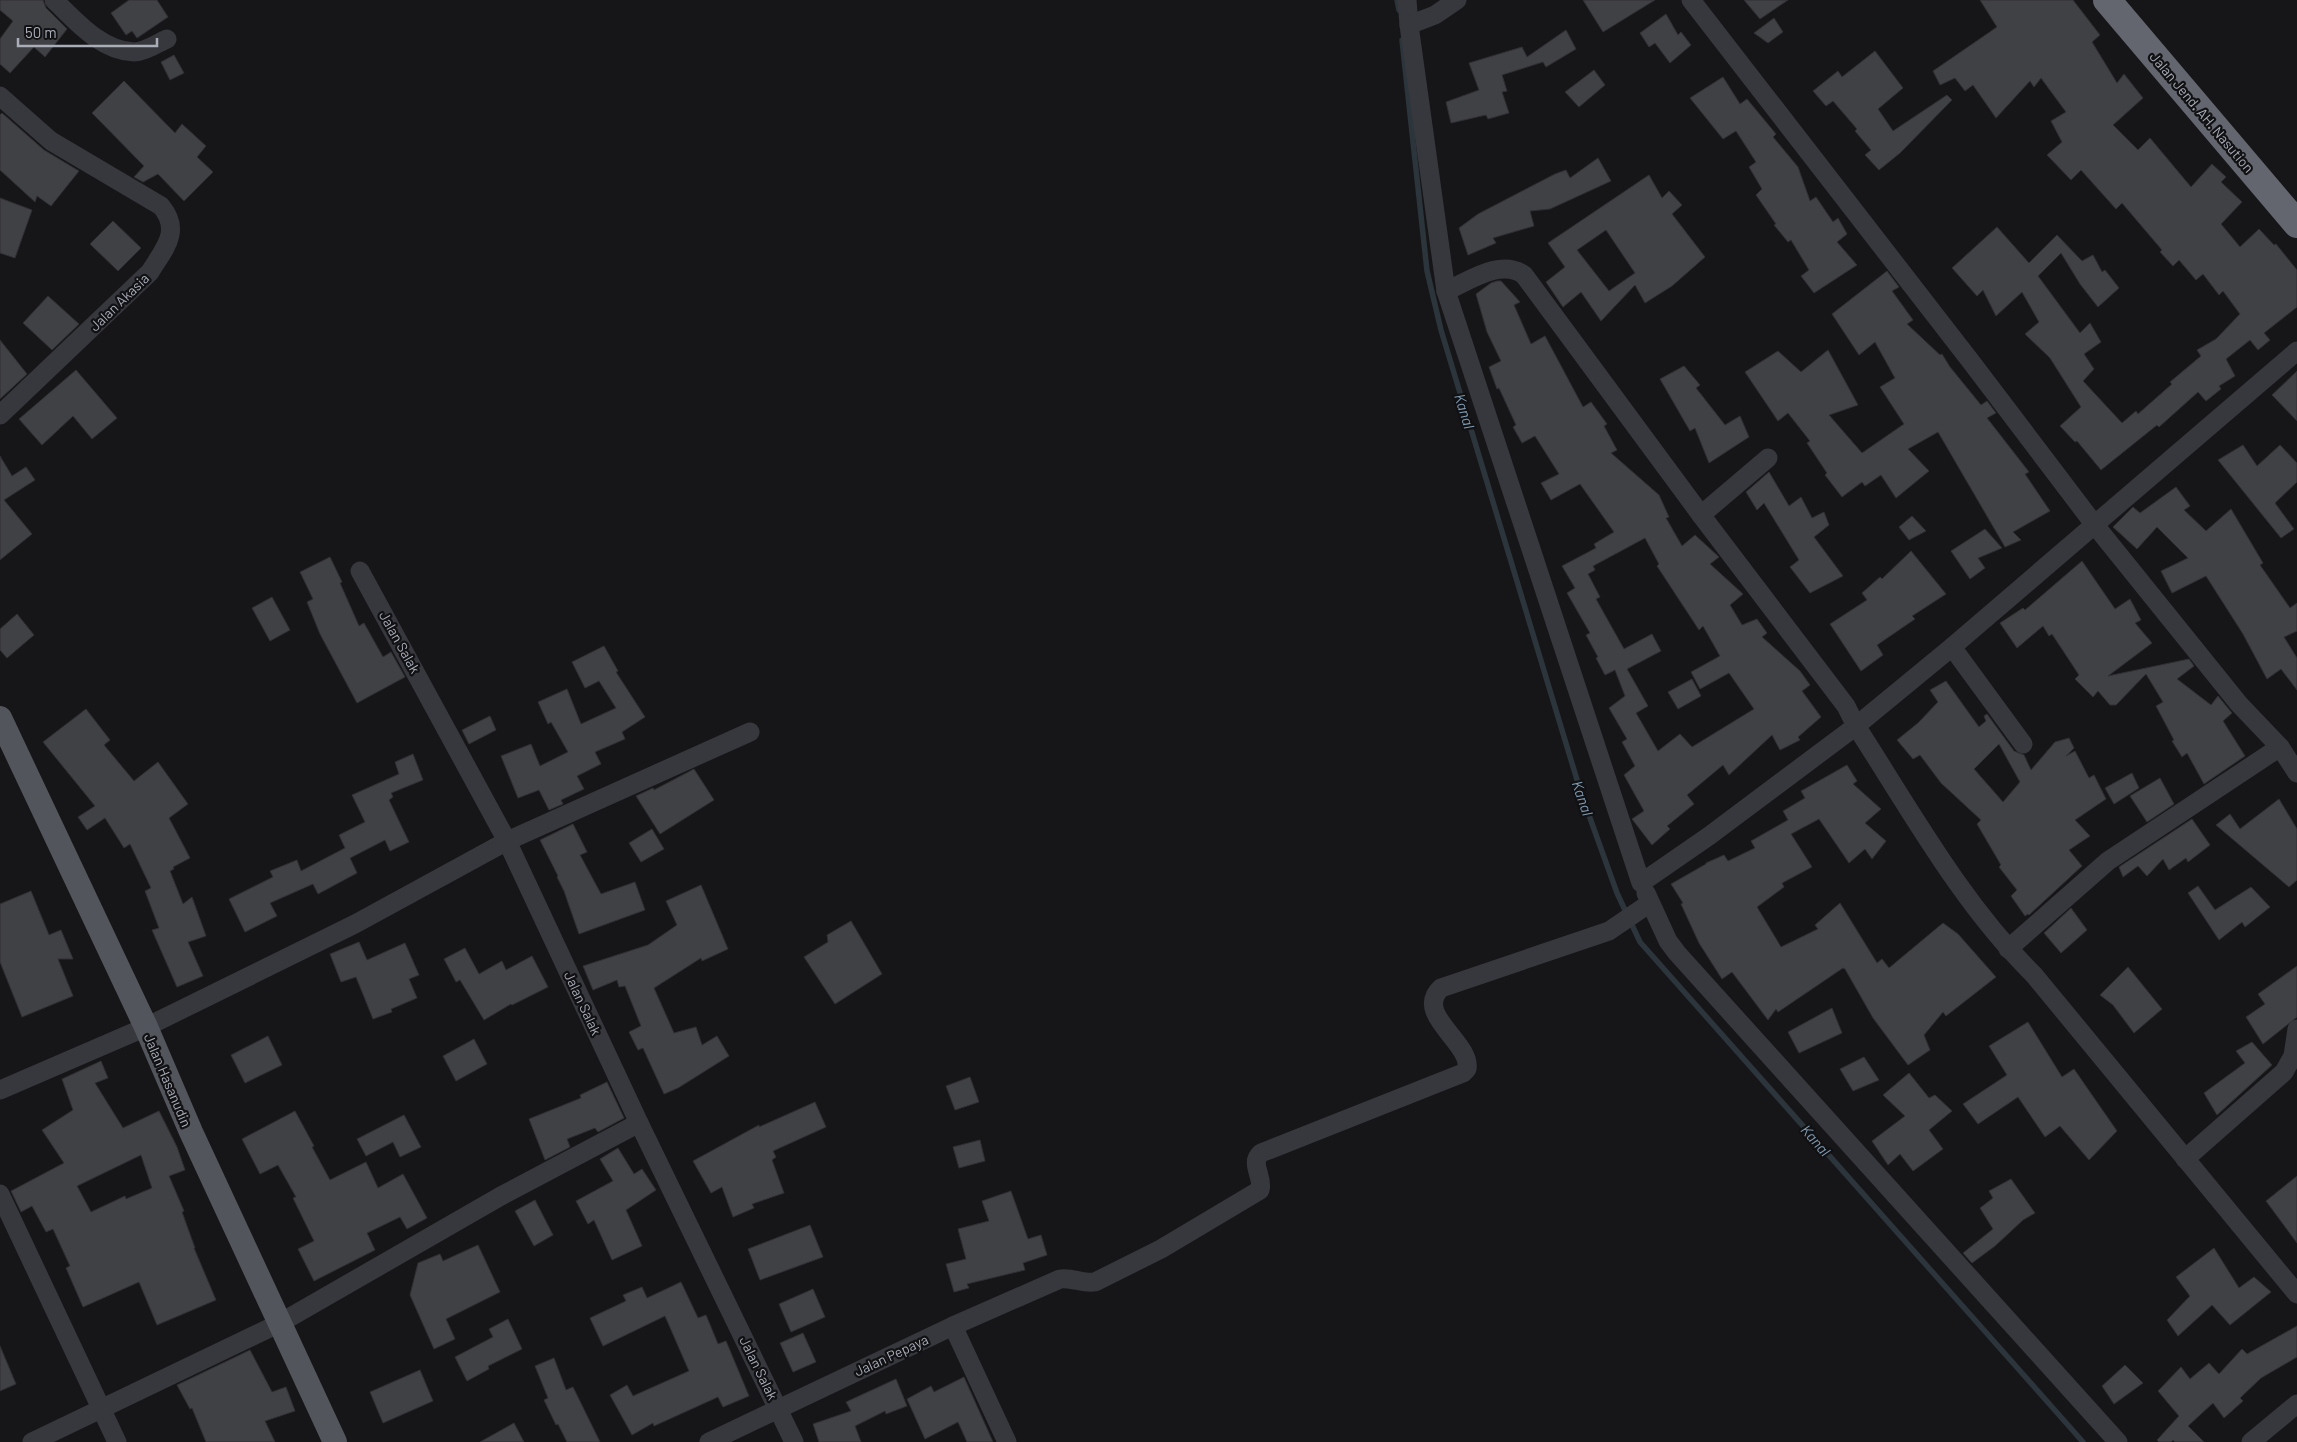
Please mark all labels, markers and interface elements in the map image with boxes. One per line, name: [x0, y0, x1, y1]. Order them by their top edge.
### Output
scale bar: [18, 15, 156, 47]
text: 50 m: [25, 23, 57, 41]
street label: Jalan Jend. AH. Nasution: [2147, 48, 2257, 176]
street label: Jalan Akasia: [86, 270, 152, 334]
water label: Kanal: [1451, 391, 1479, 431]
street label: Jalan Salak: [376, 608, 424, 676]
water label: Kanal: [1569, 778, 1598, 818]
street label: Jalan Salak: [561, 968, 605, 1038]
street label: Jalan Hasanudin: [141, 1031, 195, 1129]
water label: Kanal: [1797, 1121, 1835, 1160]
street label: Jalan Pepaya: [851, 1330, 931, 1380]
street label: Jalan Salak: [736, 1333, 782, 1403]

